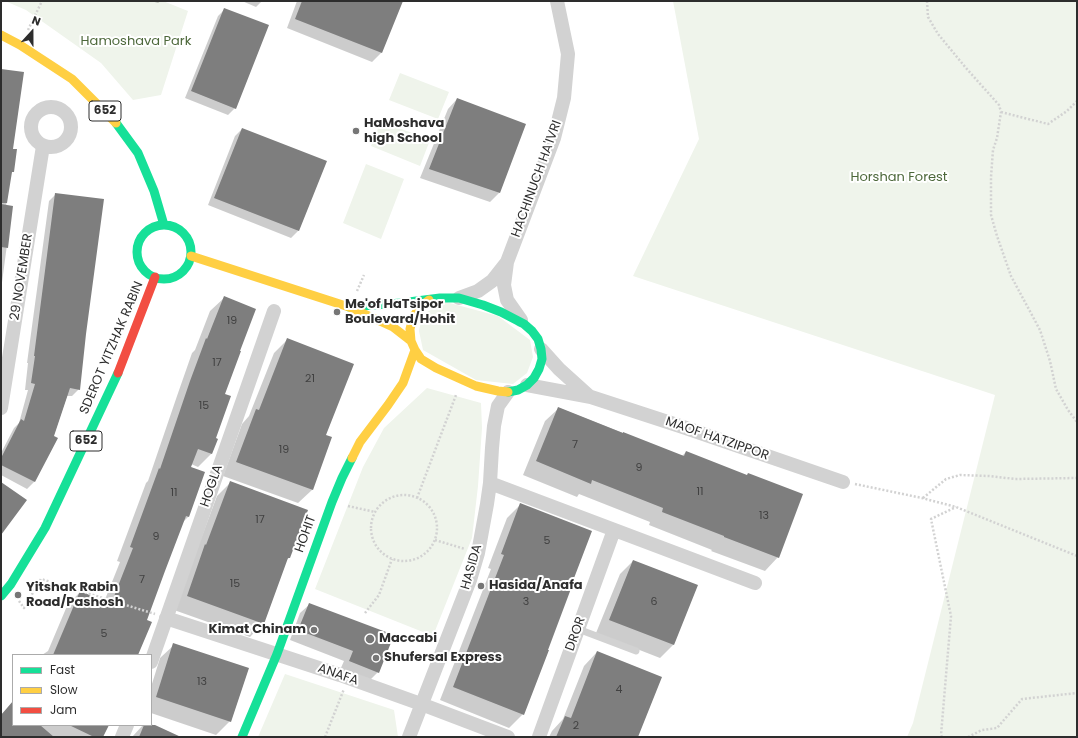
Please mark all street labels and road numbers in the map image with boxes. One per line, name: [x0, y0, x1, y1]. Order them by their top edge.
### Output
road number: 652: [89, 101, 121, 121]
street label: HACHINUCH HA'IVRI: [509, 118, 565, 240]
street label: 29 NOVEMBER: [7, 232, 37, 322]
street label: SDEROT YITZHAK RABIN: [77, 279, 147, 417]
street label: MAOF HATZIPPOR: [663, 414, 771, 464]
road number: 652: [70, 431, 102, 451]
street label: HOGLA: [198, 463, 226, 509]
street label: HOHIT: [292, 513, 320, 555]
street label: HASIDA: [458, 542, 486, 592]
street label: DROR: [563, 615, 589, 653]
street label: ANAFA: [316, 661, 360, 689]

